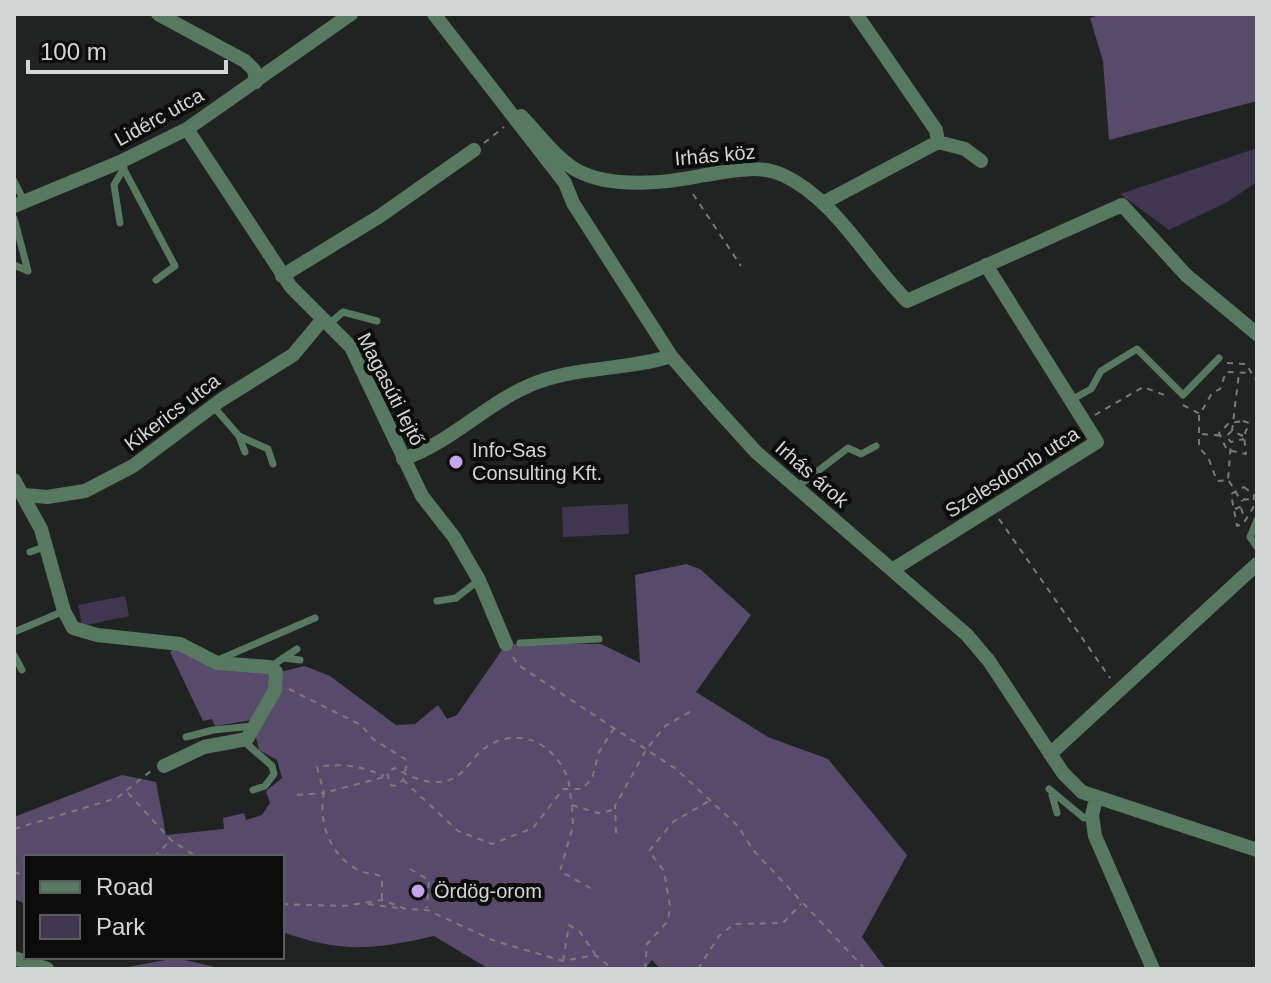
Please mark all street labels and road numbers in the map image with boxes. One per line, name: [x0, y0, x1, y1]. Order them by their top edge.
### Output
street label: Lidérc utca: [111, 83, 208, 150]
street label: Irhás köz: [674, 141, 756, 169]
street label: Magasúti lejtő: [353, 329, 429, 449]
street label: Kikerics utca: [120, 369, 225, 455]
street label: Szelesdomb utca: [941, 422, 1084, 522]
street label: Irhás árok: [771, 437, 854, 512]

